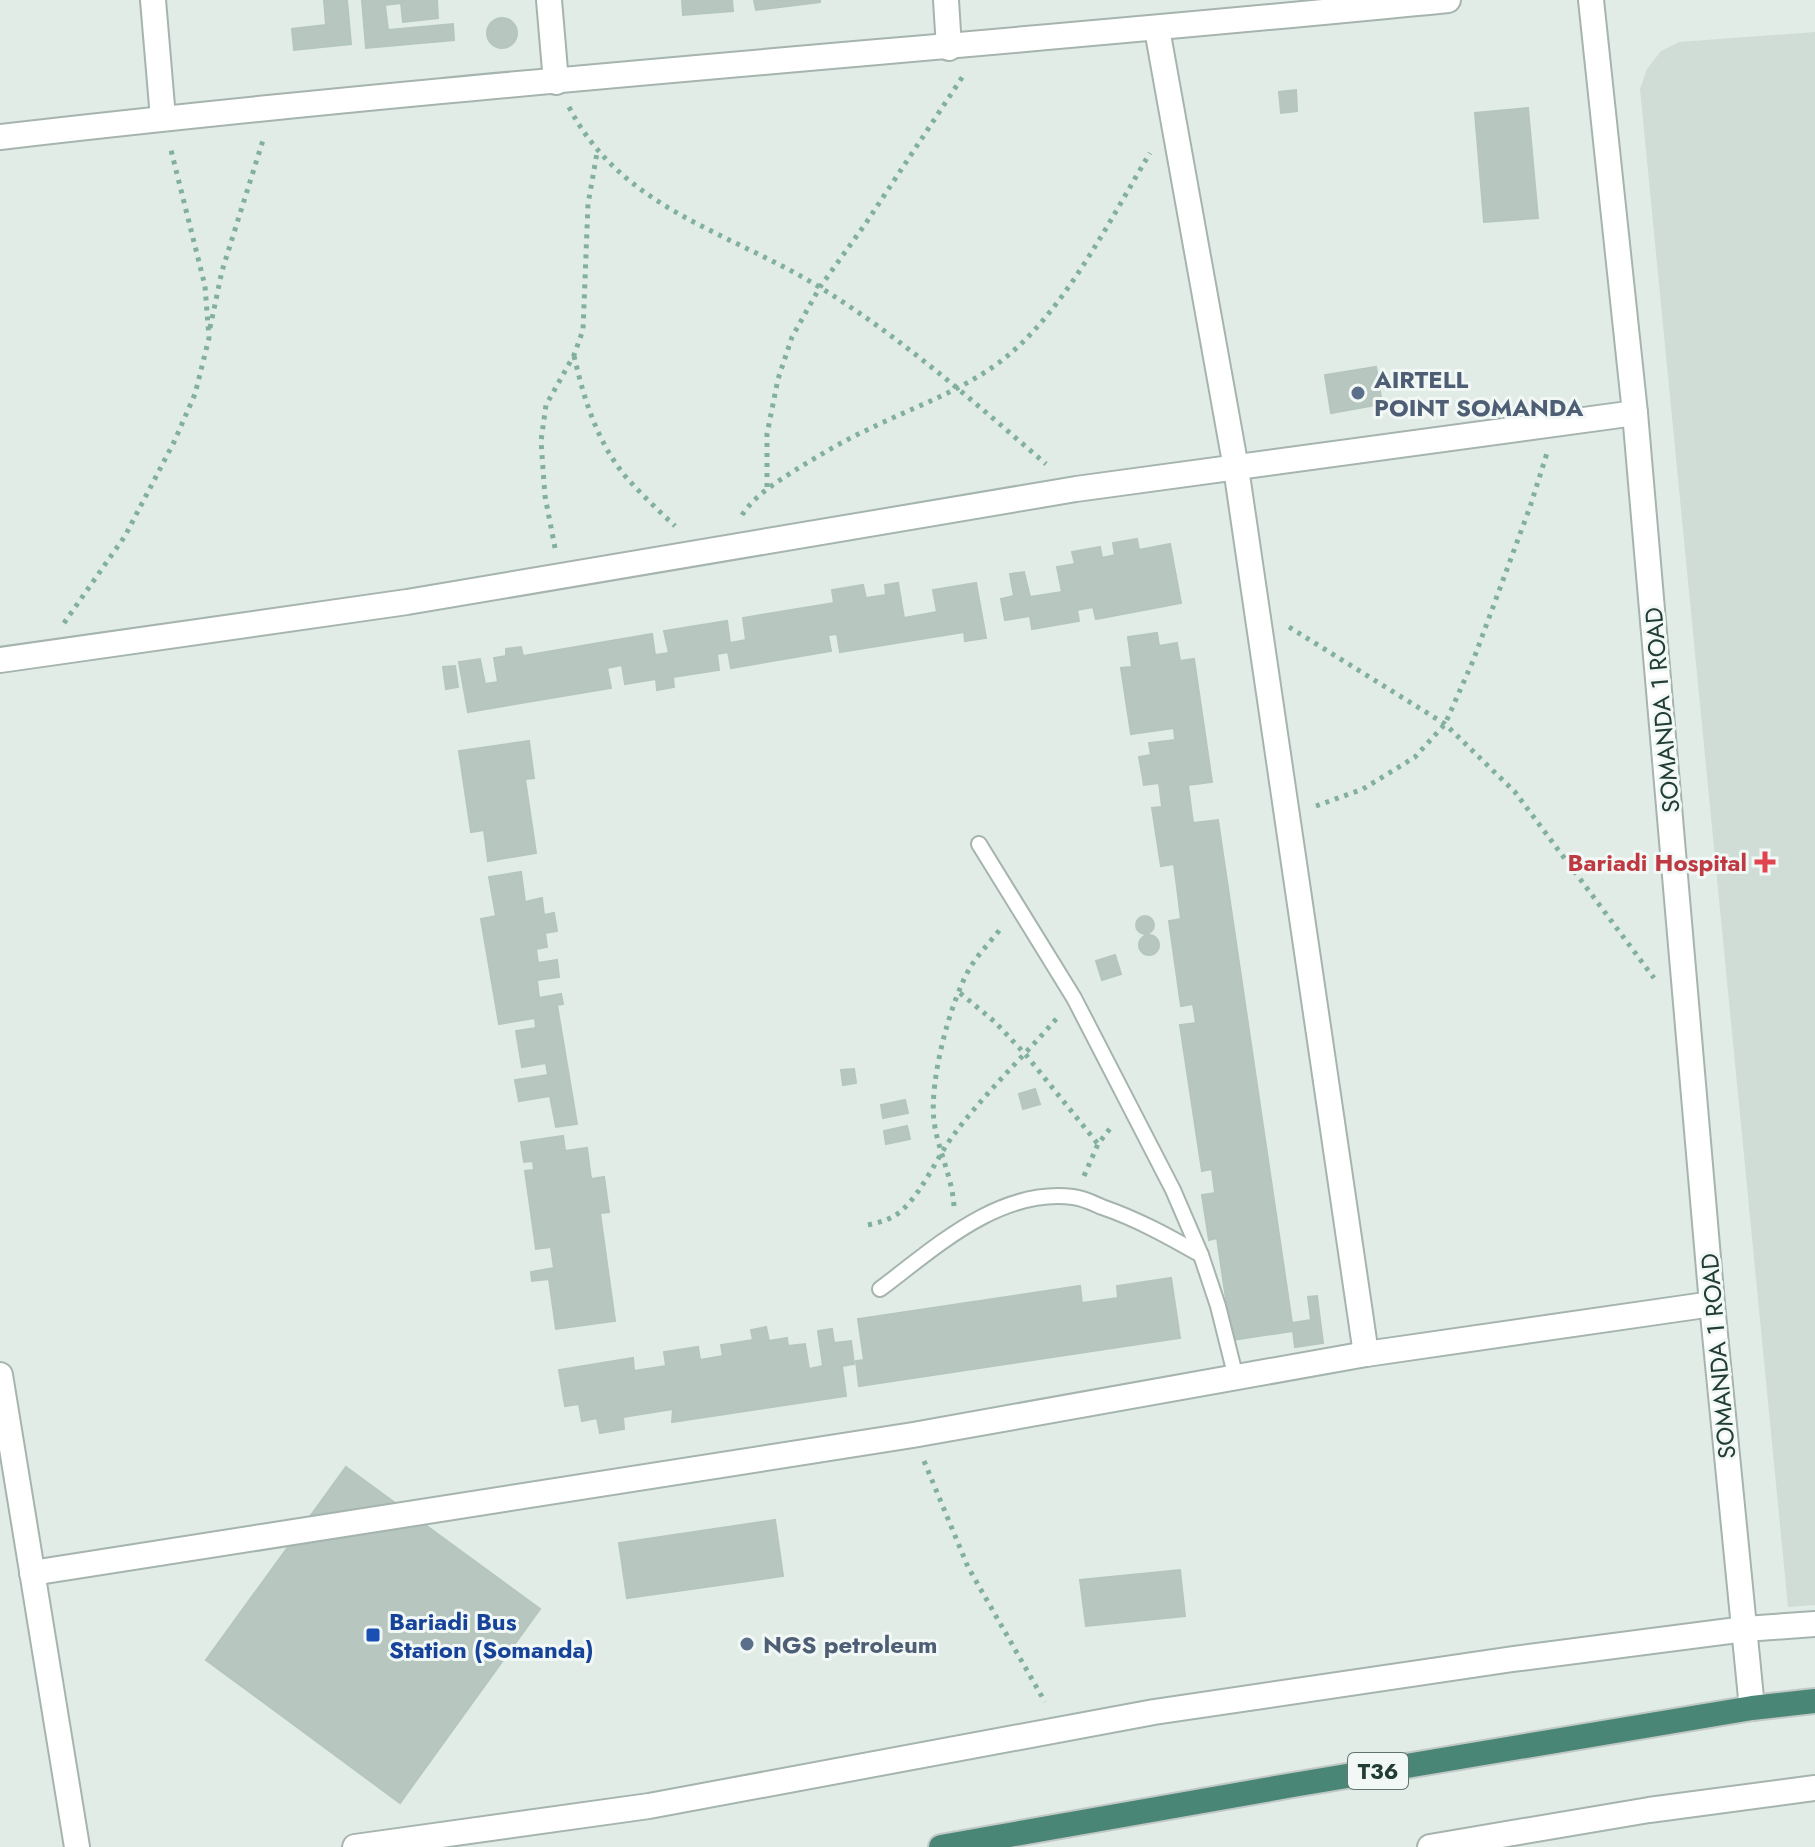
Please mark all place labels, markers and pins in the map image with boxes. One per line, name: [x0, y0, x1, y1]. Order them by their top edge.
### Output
place label: AIRTELL POINT SOMANDA: [1373, 362, 1584, 425]
marker: AIRTELL POINT SOMANDA: [1349, 384, 1367, 402]
place label: Bariadi Hospital: [1568, 845, 1747, 880]
marker: Bariadi Hospital: [1754, 851, 1776, 873]
place label: Bariadi Bus Station (Somanda): [389, 1604, 594, 1667]
marker: Bariadi Bus Station (Somanda): [364, 1626, 382, 1644]
place label: NGS petroleum: [763, 1627, 937, 1662]
marker: NGS petroleum: [738, 1635, 756, 1653]

